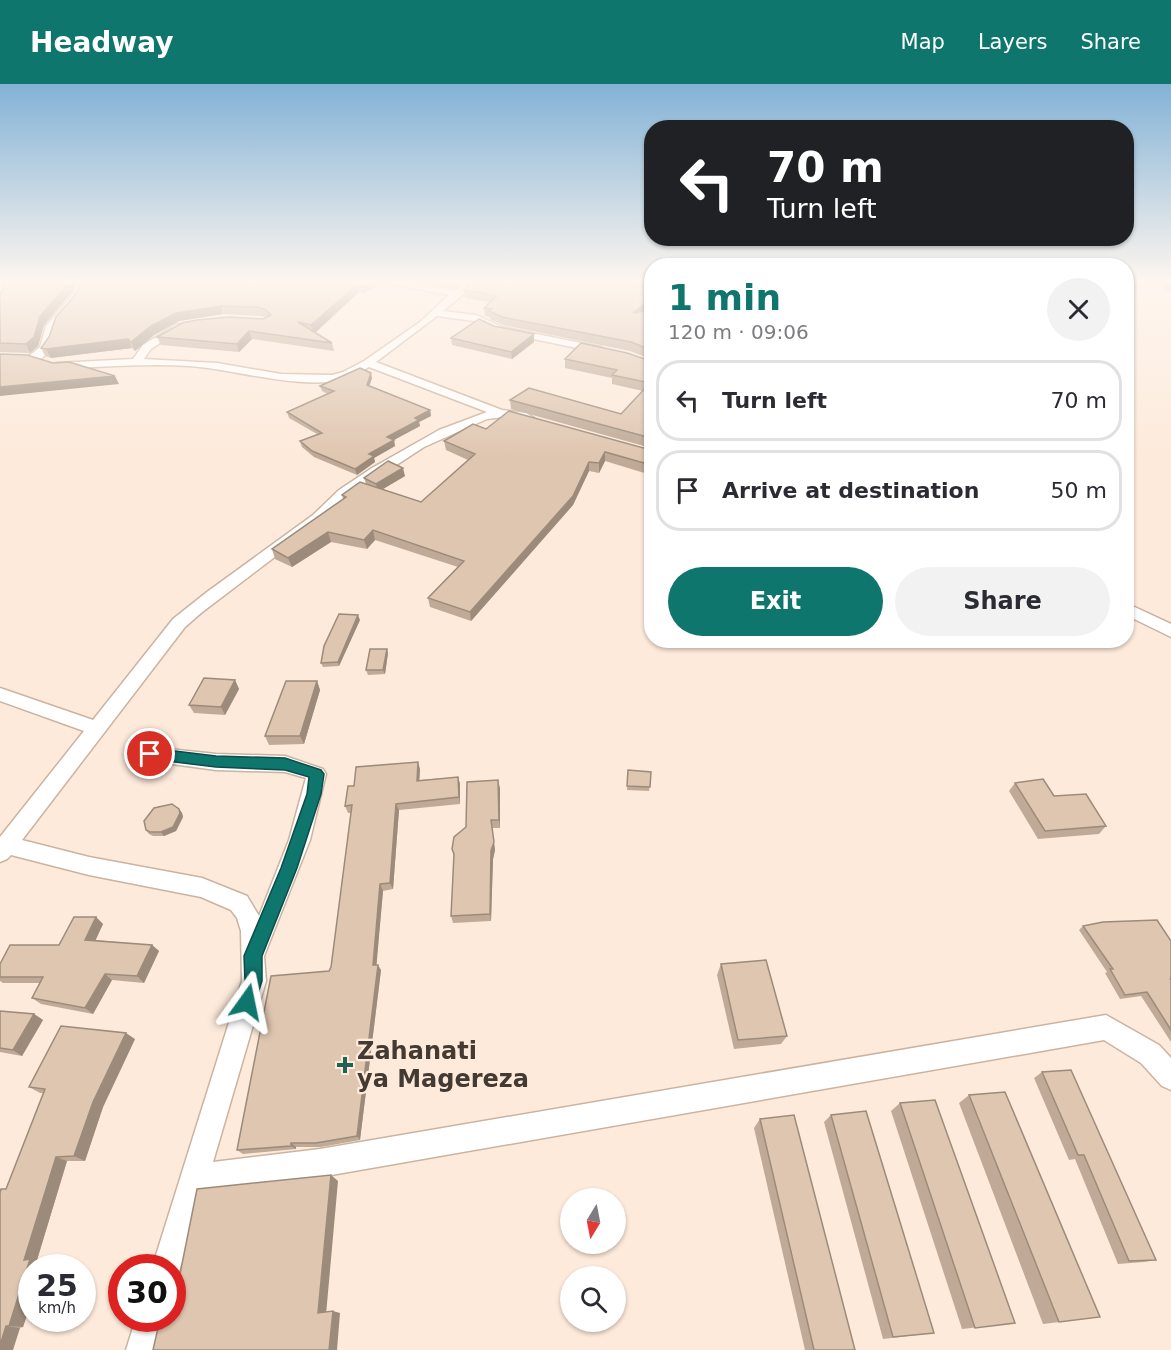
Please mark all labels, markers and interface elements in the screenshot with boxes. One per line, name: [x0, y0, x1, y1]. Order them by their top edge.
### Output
text: Headway: [30, 26, 174, 59]
text: Map: [901, 30, 945, 54]
text: Layers: [978, 30, 1047, 54]
text: Share: [1080, 30, 1141, 54]
text: 70 m: [767, 143, 884, 192]
icon: left: [668, 144, 746, 222]
text: Turn left: [767, 193, 877, 224]
text: 1 min: [668, 277, 781, 318]
button: close: [1047, 278, 1110, 341]
text: 120 m · 09:06: [668, 320, 809, 344]
icon: left: [671, 384, 704, 417]
text: Turn left: [722, 388, 827, 413]
text: 70 m: [1051, 388, 1107, 413]
icon: arrive: [671, 474, 704, 507]
text: Arrive at destination: [722, 478, 979, 503]
text: 50 m: [1051, 478, 1107, 503]
button: Exit: [668, 567, 883, 636]
button: Share: [895, 567, 1110, 636]
pin: [124, 728, 175, 779]
icon: arrive: [133, 737, 166, 770]
position arrow: [215, 970, 279, 1034]
place label: Zahanati ya Magereza: [357, 1037, 529, 1093]
marker: Zahanati ya Magereza: [338, 1058, 352, 1072]
north arrow: [560, 1188, 626, 1254]
map controls: [560, 1188, 626, 1332]
speed limit sign: 30: [108, 1254, 186, 1332]
button: search: [560, 1266, 626, 1332]
text: 25: [36, 1268, 78, 1303]
text: km/h: [38, 1299, 76, 1317]

